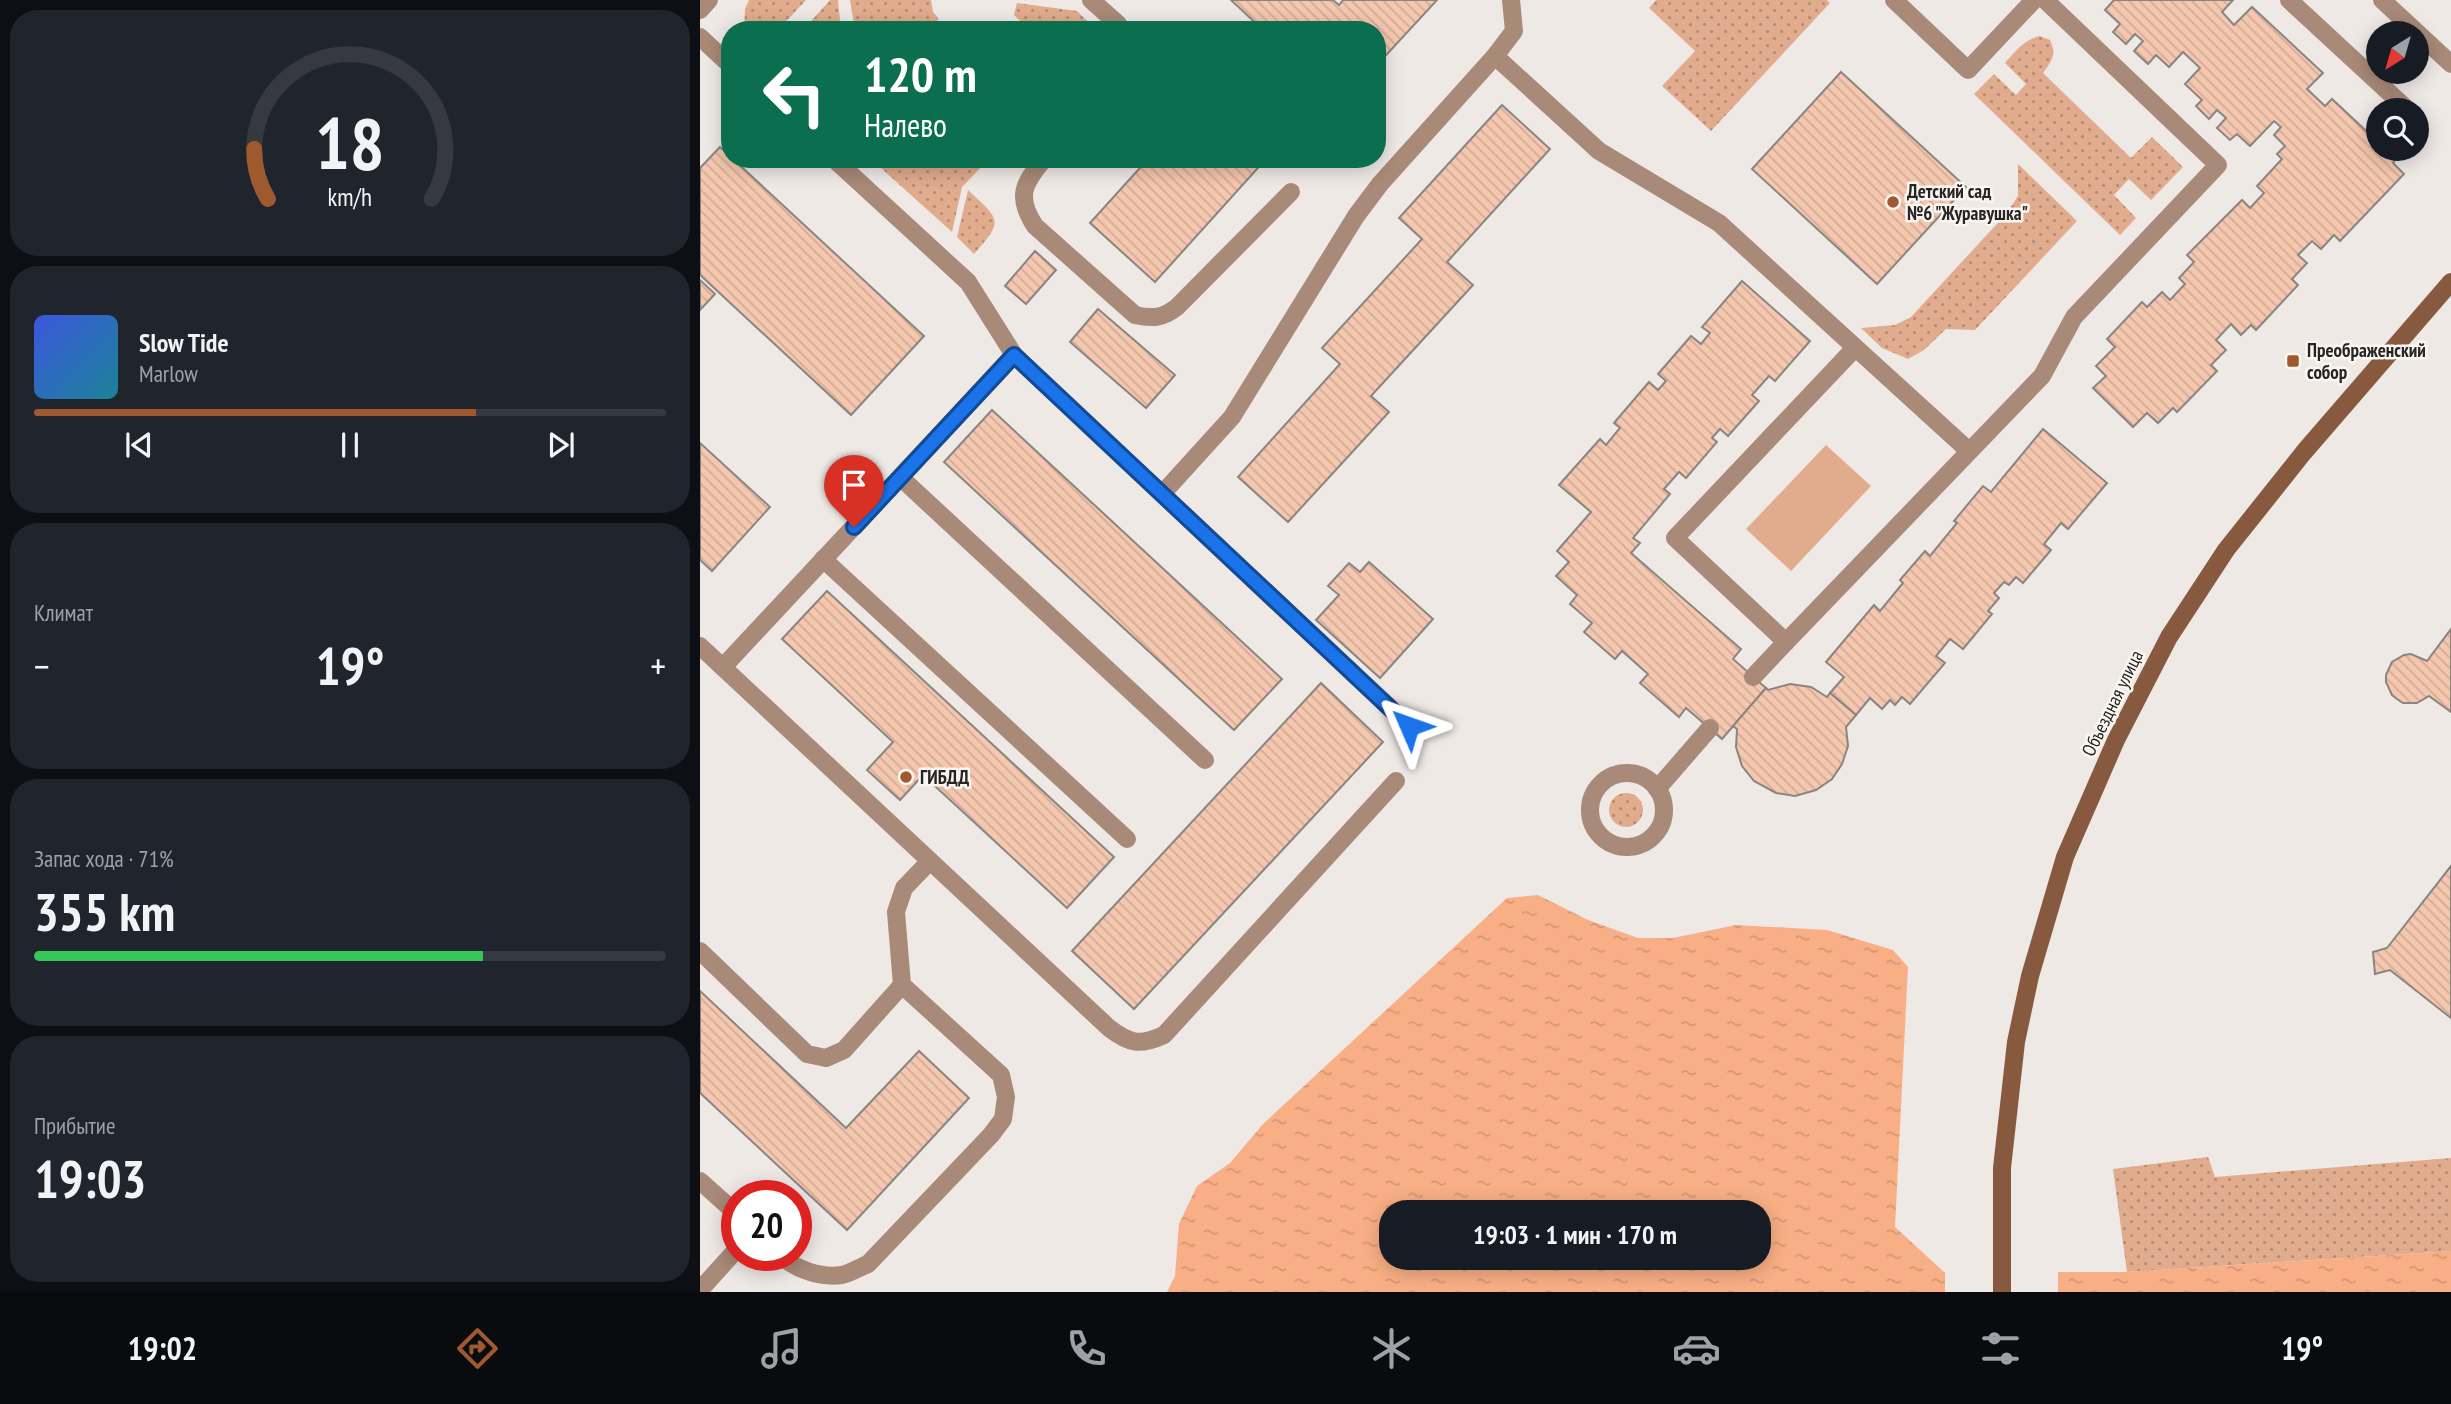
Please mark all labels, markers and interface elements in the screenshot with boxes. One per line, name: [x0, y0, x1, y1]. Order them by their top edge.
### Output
north arrow: [2366, 21, 2429, 84]
map controls: [2366, 21, 2429, 161]
text: 120 m: [864, 42, 977, 106]
icon: left: [749, 49, 840, 140]
text: 18: [315, 96, 385, 190]
button: search: [2366, 98, 2429, 161]
text: Налево: [864, 104, 947, 146]
place label: Детский сад №6 "Журавушка": [1907, 179, 2028, 225]
text: km/h: [328, 181, 372, 213]
marker: Детский сад №6 "Журавушка": [1885, 194, 1901, 210]
text: Slow Tide: [139, 326, 229, 359]
place label: Преображенский собор: [2307, 338, 2426, 384]
marker: Преображенский собор: [2285, 353, 2301, 369]
text: Marlow: [139, 359, 198, 388]
icon: previous: [120, 426, 158, 464]
icon: pause: [331, 426, 369, 464]
icon: next: [542, 426, 580, 464]
pin: [824, 455, 884, 527]
icon: arrive: [835, 466, 873, 504]
text: Климат: [34, 598, 93, 627]
text: 19°: [316, 632, 384, 699]
text: −: [34, 641, 50, 690]
text: +: [650, 641, 666, 690]
street label: Объездная улица: [2076, 646, 2148, 760]
position arrow: [1372, 689, 1446, 763]
place label: ГИБДД: [920, 765, 969, 789]
marker: ГИБДД: [898, 769, 914, 785]
text: Запас хода · 71%: [34, 844, 174, 873]
text: 355 km: [34, 878, 175, 945]
text: Прибытие: [34, 1111, 115, 1140]
text: 19:03: [34, 1145, 146, 1212]
speed limit sign: 20: [721, 1180, 812, 1271]
text: 19:03 · 1 мин · 170 m: [1473, 1218, 1677, 1251]
icon: directions: [453, 1324, 502, 1373]
icon: music: [757, 1324, 806, 1373]
icon: phone: [1062, 1324, 1111, 1373]
icon: climate: [1367, 1324, 1416, 1373]
icon: car: [1672, 1324, 1721, 1373]
icon: filters: [1976, 1324, 2025, 1373]
text: 19:02: [128, 1327, 197, 1369]
text: 19°: [2281, 1327, 2323, 1369]

